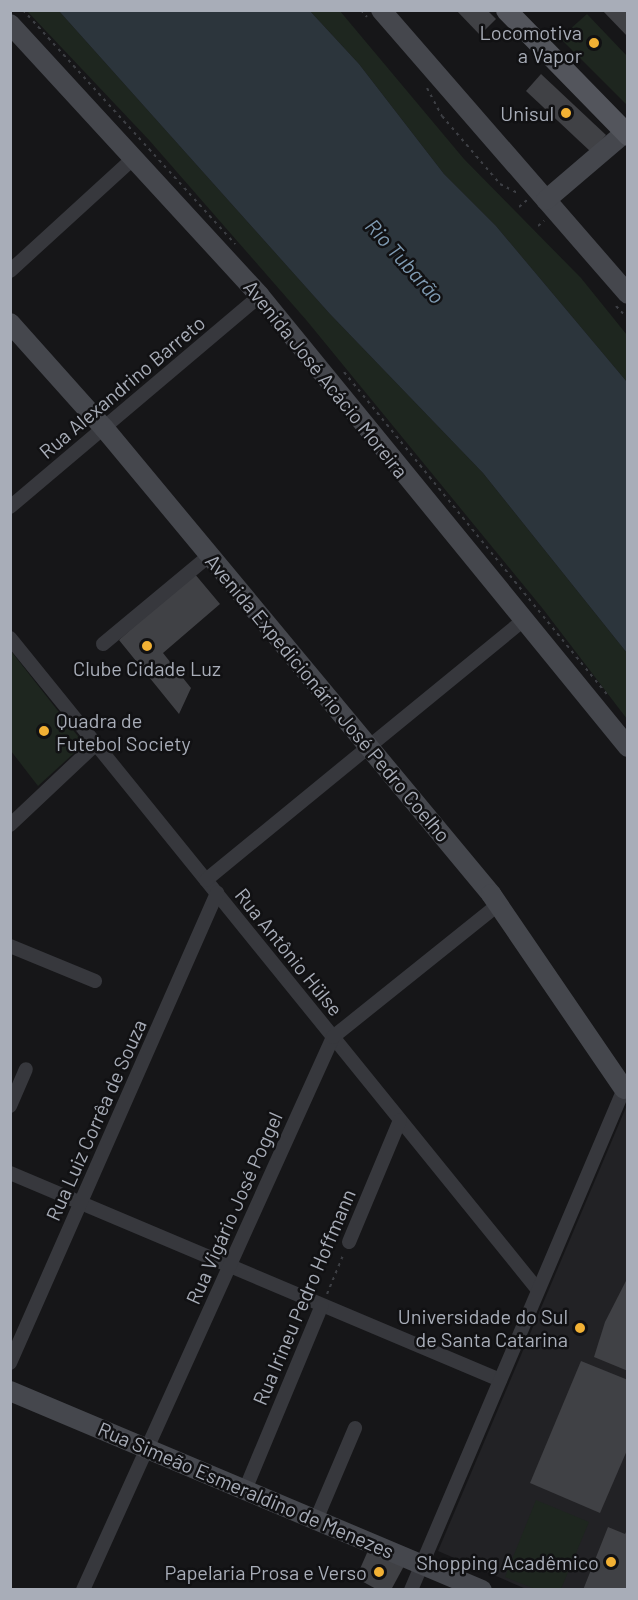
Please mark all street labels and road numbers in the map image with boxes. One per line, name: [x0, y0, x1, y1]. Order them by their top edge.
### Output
street label: Avenida José Acácio Moreira: [239, 275, 413, 483]
street label: Rua Alexandrino Barreto: [34, 311, 210, 463]
street label: Avenida Expedicionário José Pedro Coelho: [201, 549, 455, 847]
street label: Rua Antônio Hülse: [230, 883, 348, 1021]
street label: Rua Luiz Corrêa de Souza: [41, 1016, 151, 1224]
street label: Rua Vigário José Poggel: [181, 1108, 287, 1308]
street label: Rua Irineu Pedro Hoffmann: [248, 1185, 360, 1409]
street label: Rua Simeão Esmeraldino de Menezes: [94, 1417, 398, 1563]

